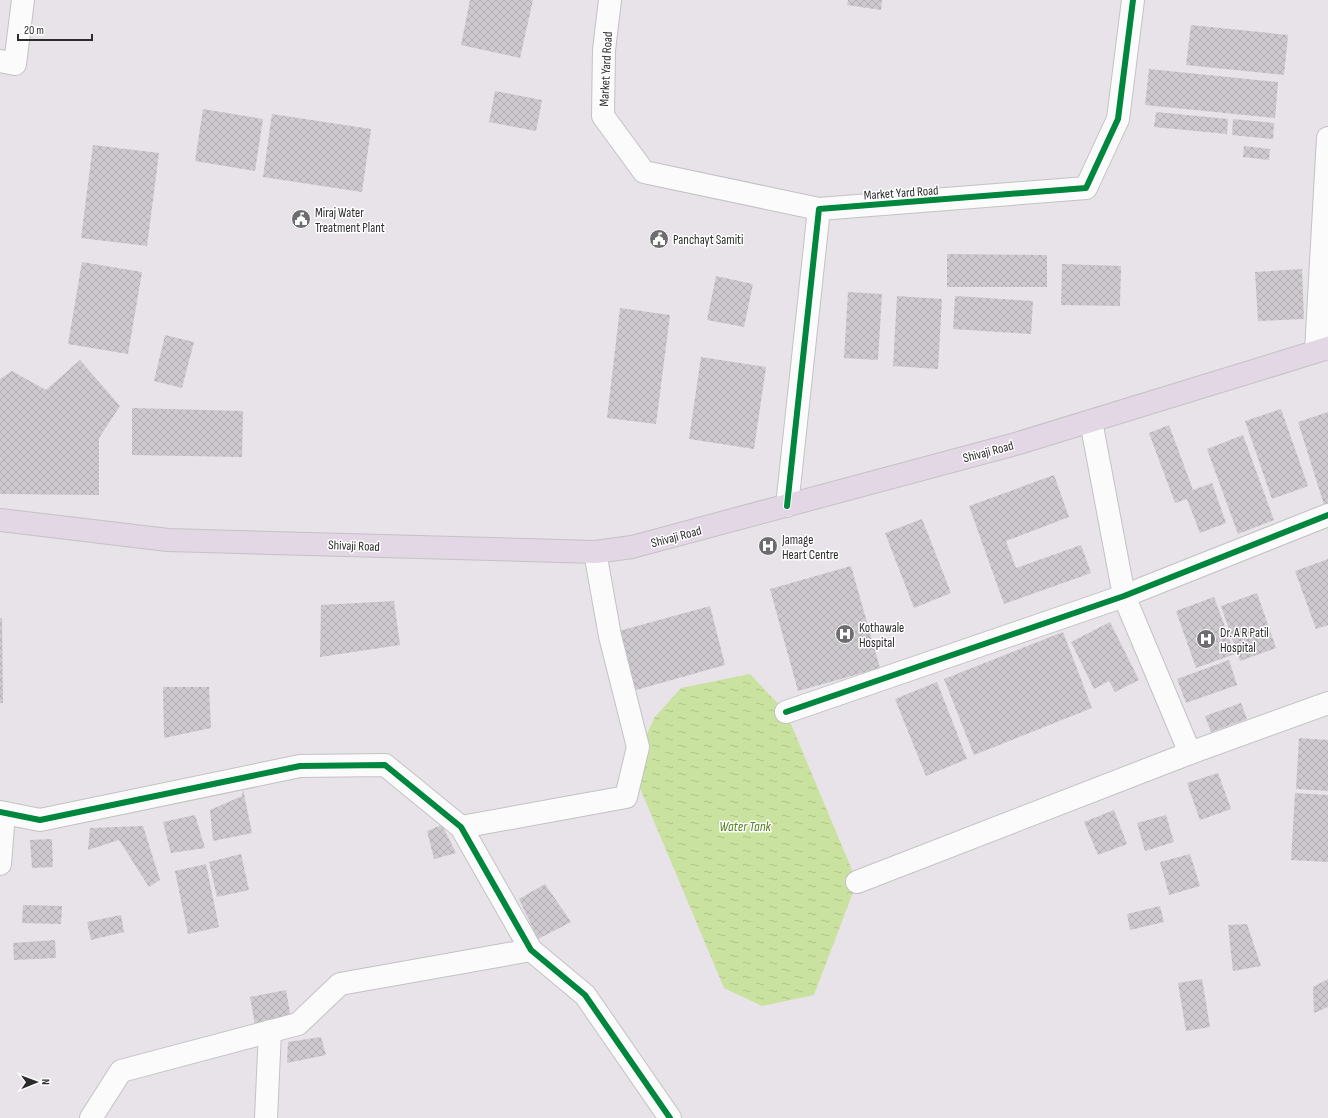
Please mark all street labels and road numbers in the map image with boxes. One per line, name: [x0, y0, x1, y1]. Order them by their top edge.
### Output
street label: Market Yard Road: [596, 31, 616, 107]
street label: Market Yard Road: [863, 182, 939, 204]
street label: Shivaji Road: [961, 438, 1015, 466]
street label: Shivaji Road: [649, 523, 703, 551]
street label: Shivaji Road: [328, 537, 380, 555]

